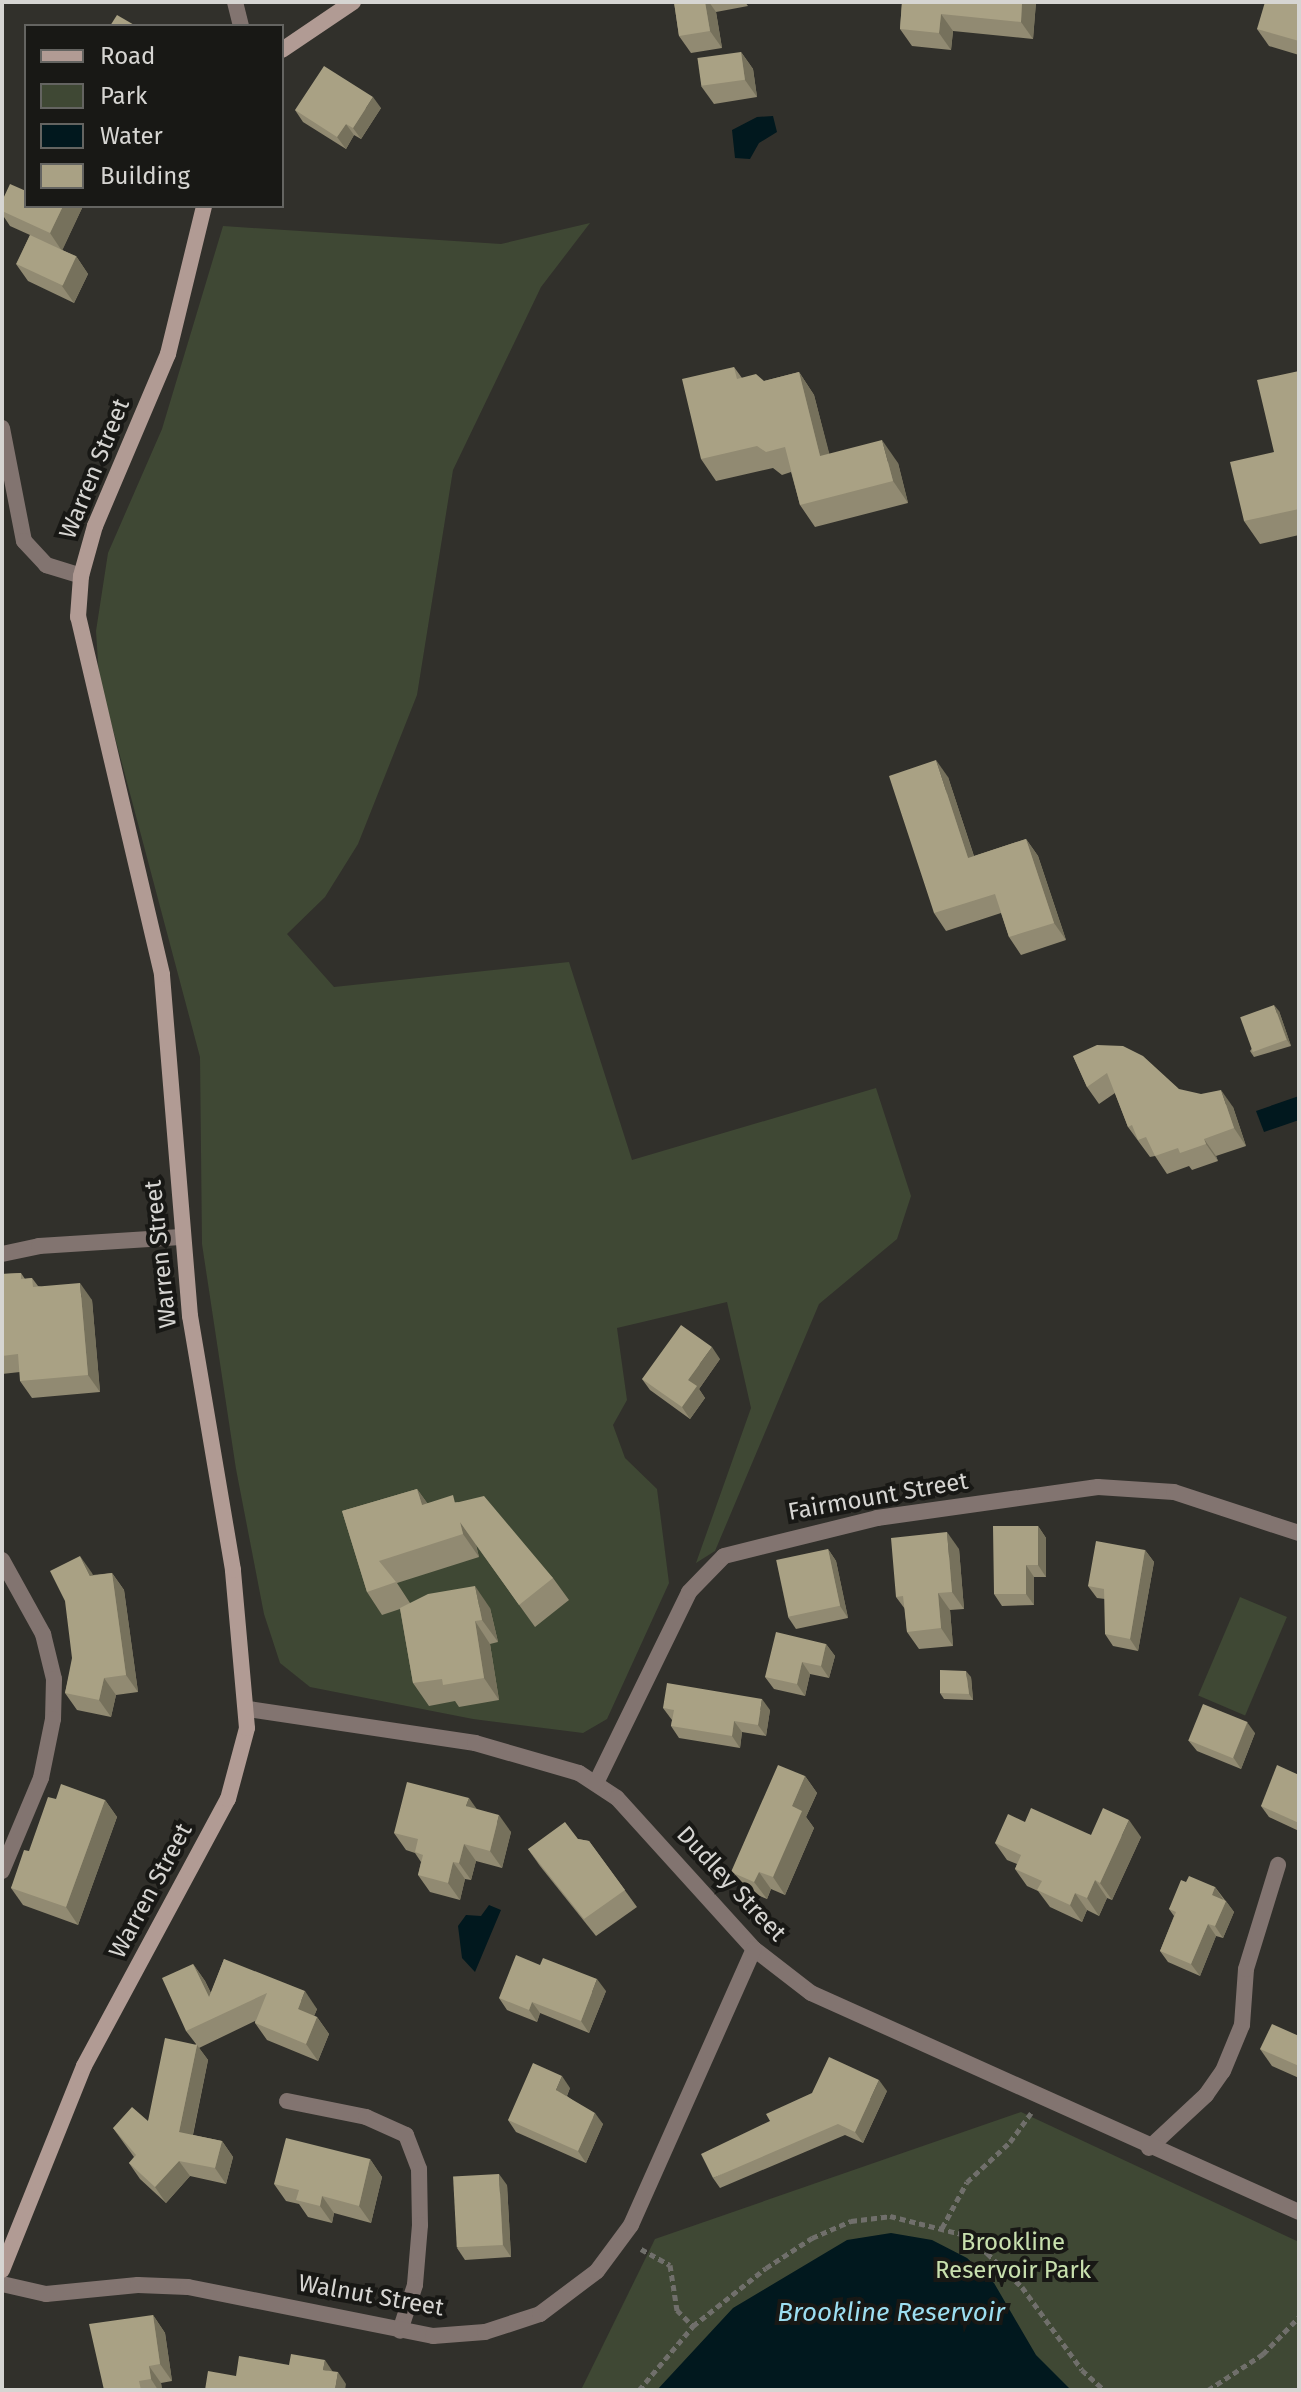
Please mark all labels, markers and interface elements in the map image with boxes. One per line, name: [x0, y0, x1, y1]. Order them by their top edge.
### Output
legend: [24, 24, 284, 208]
text: Road: [100, 42, 155, 70]
text: Park: [100, 82, 147, 110]
text: Water: [100, 122, 163, 150]
text: Building: [100, 162, 190, 190]
street label: Warren Street: [54, 395, 136, 543]
street label: Warren Street: [139, 1179, 183, 1329]
street label: Fairmount Street: [786, 1467, 970, 1527]
street label: Warren Street: [103, 1819, 199, 1963]
street label: Dudley Street: [670, 1820, 792, 1948]
park label: Brookline Reservoir Park: [935, 2229, 1091, 2285]
street label: Walnut Street: [296, 2269, 446, 2323]
water label: Brookline Reservoir: [777, 2297, 1005, 2329]

